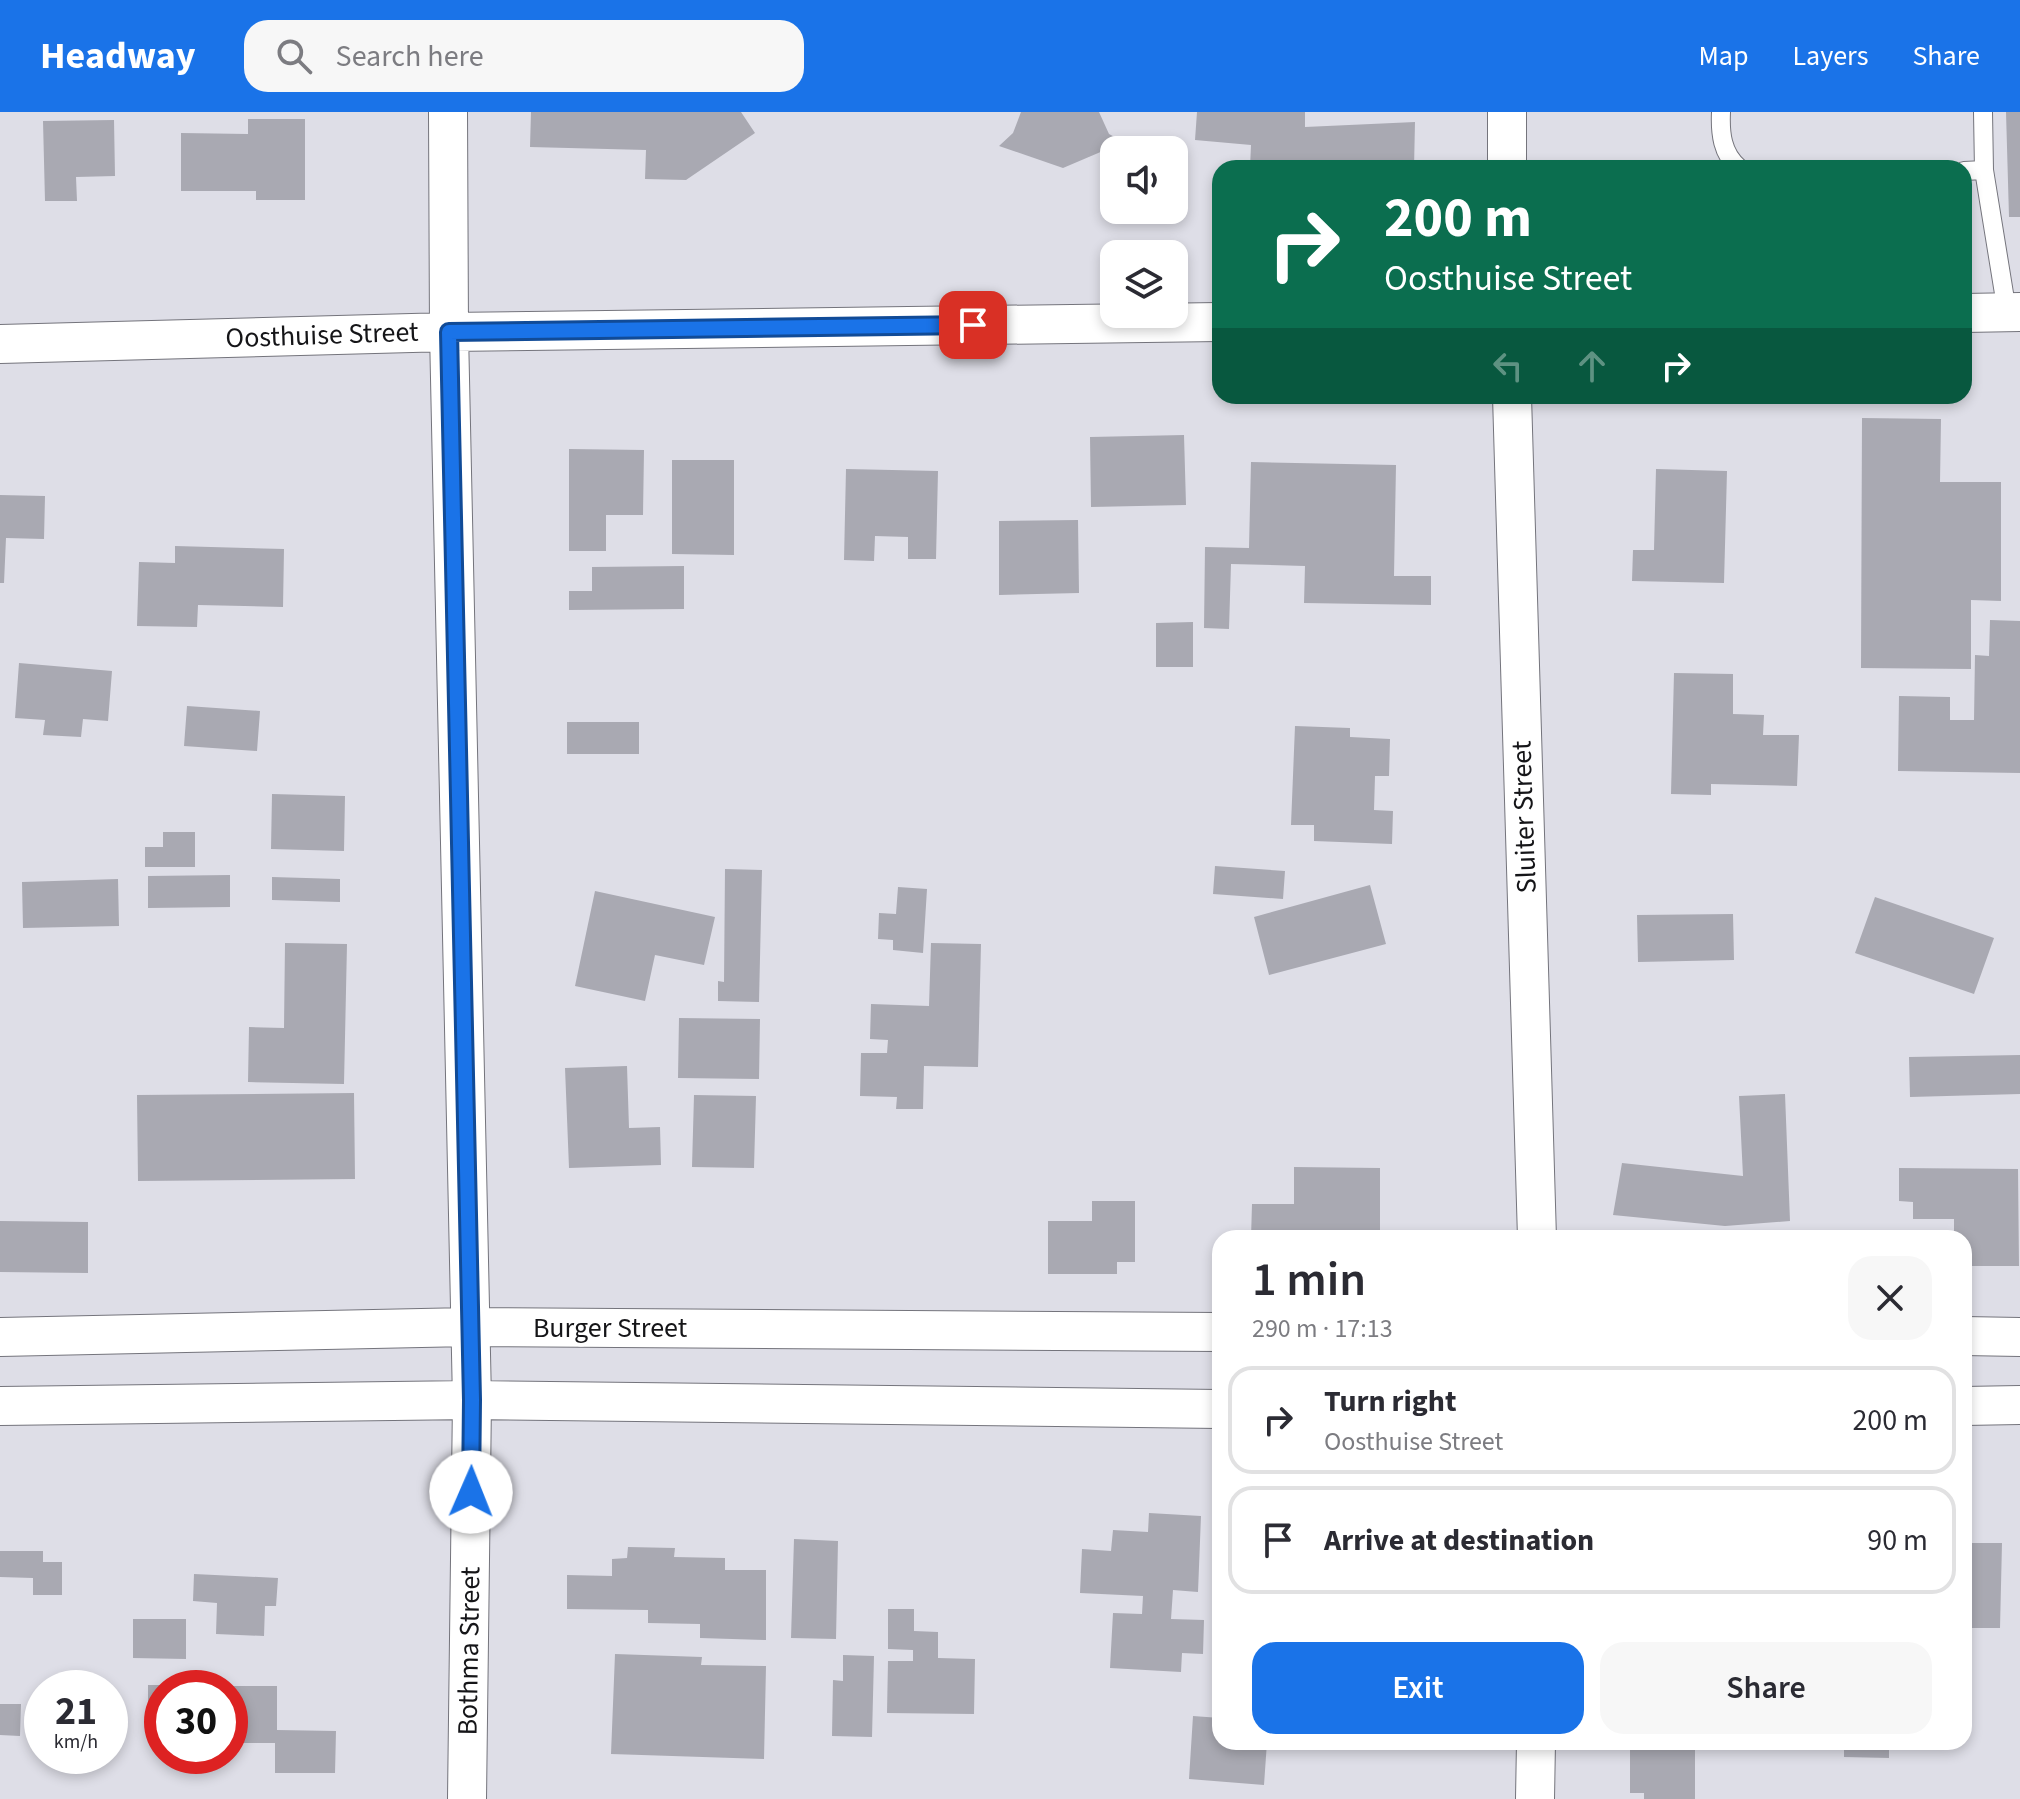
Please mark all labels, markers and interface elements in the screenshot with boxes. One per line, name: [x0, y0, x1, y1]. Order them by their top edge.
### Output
search box: [244, 20, 804, 92]
text: Headway: [40, 29, 196, 83]
icon: search: [272, 34, 316, 78]
text: Search here: [336, 35, 484, 78]
text: Map: [1698, 36, 1748, 76]
text: Layers: [1792, 36, 1868, 76]
text: Share: [1912, 36, 1980, 76]
map controls: [1100, 136, 1188, 328]
button: sound: [1100, 136, 1188, 224]
text: 200 m: [1384, 179, 1532, 258]
icon: right: [1252, 192, 1356, 296]
button: layers: [1100, 240, 1188, 328]
text: Oosthuise Street: [1384, 253, 1632, 304]
pin: [939, 291, 1007, 359]
icon: arrive: [951, 303, 995, 347]
street label: Oosthuise Street: [225, 312, 420, 358]
icon: left: [1486, 344, 1530, 388]
icon: ahead: [1570, 344, 1614, 388]
icon: right: [1654, 344, 1698, 388]
street label: Sluiter Street: [1501, 739, 1547, 894]
text: 1 min: [1252, 1246, 1366, 1314]
button: close: [1848, 1256, 1932, 1340]
street label: Burger Street: [533, 1308, 688, 1348]
text: 290 m · 17:13: [1252, 1310, 1393, 1347]
text: Turn right: [1324, 1380, 1456, 1423]
icon: right: [1256, 1398, 1300, 1442]
text: 200 m: [1852, 1399, 1928, 1442]
text: Oosthuise Street: [1324, 1423, 1503, 1460]
position arrow: [429, 1450, 513, 1534]
icon: arrive: [1256, 1518, 1300, 1562]
text: Arrive at destination: [1324, 1519, 1594, 1562]
text: 90 m: [1867, 1519, 1928, 1562]
street label: Bothma Street: [448, 1566, 490, 1736]
button: Exit: [1252, 1642, 1584, 1734]
button: Share: [1600, 1642, 1932, 1734]
speed limit sign: 30: [144, 1670, 248, 1774]
text: 21: [55, 1683, 97, 1740]
text: km/h: [54, 1728, 98, 1756]

